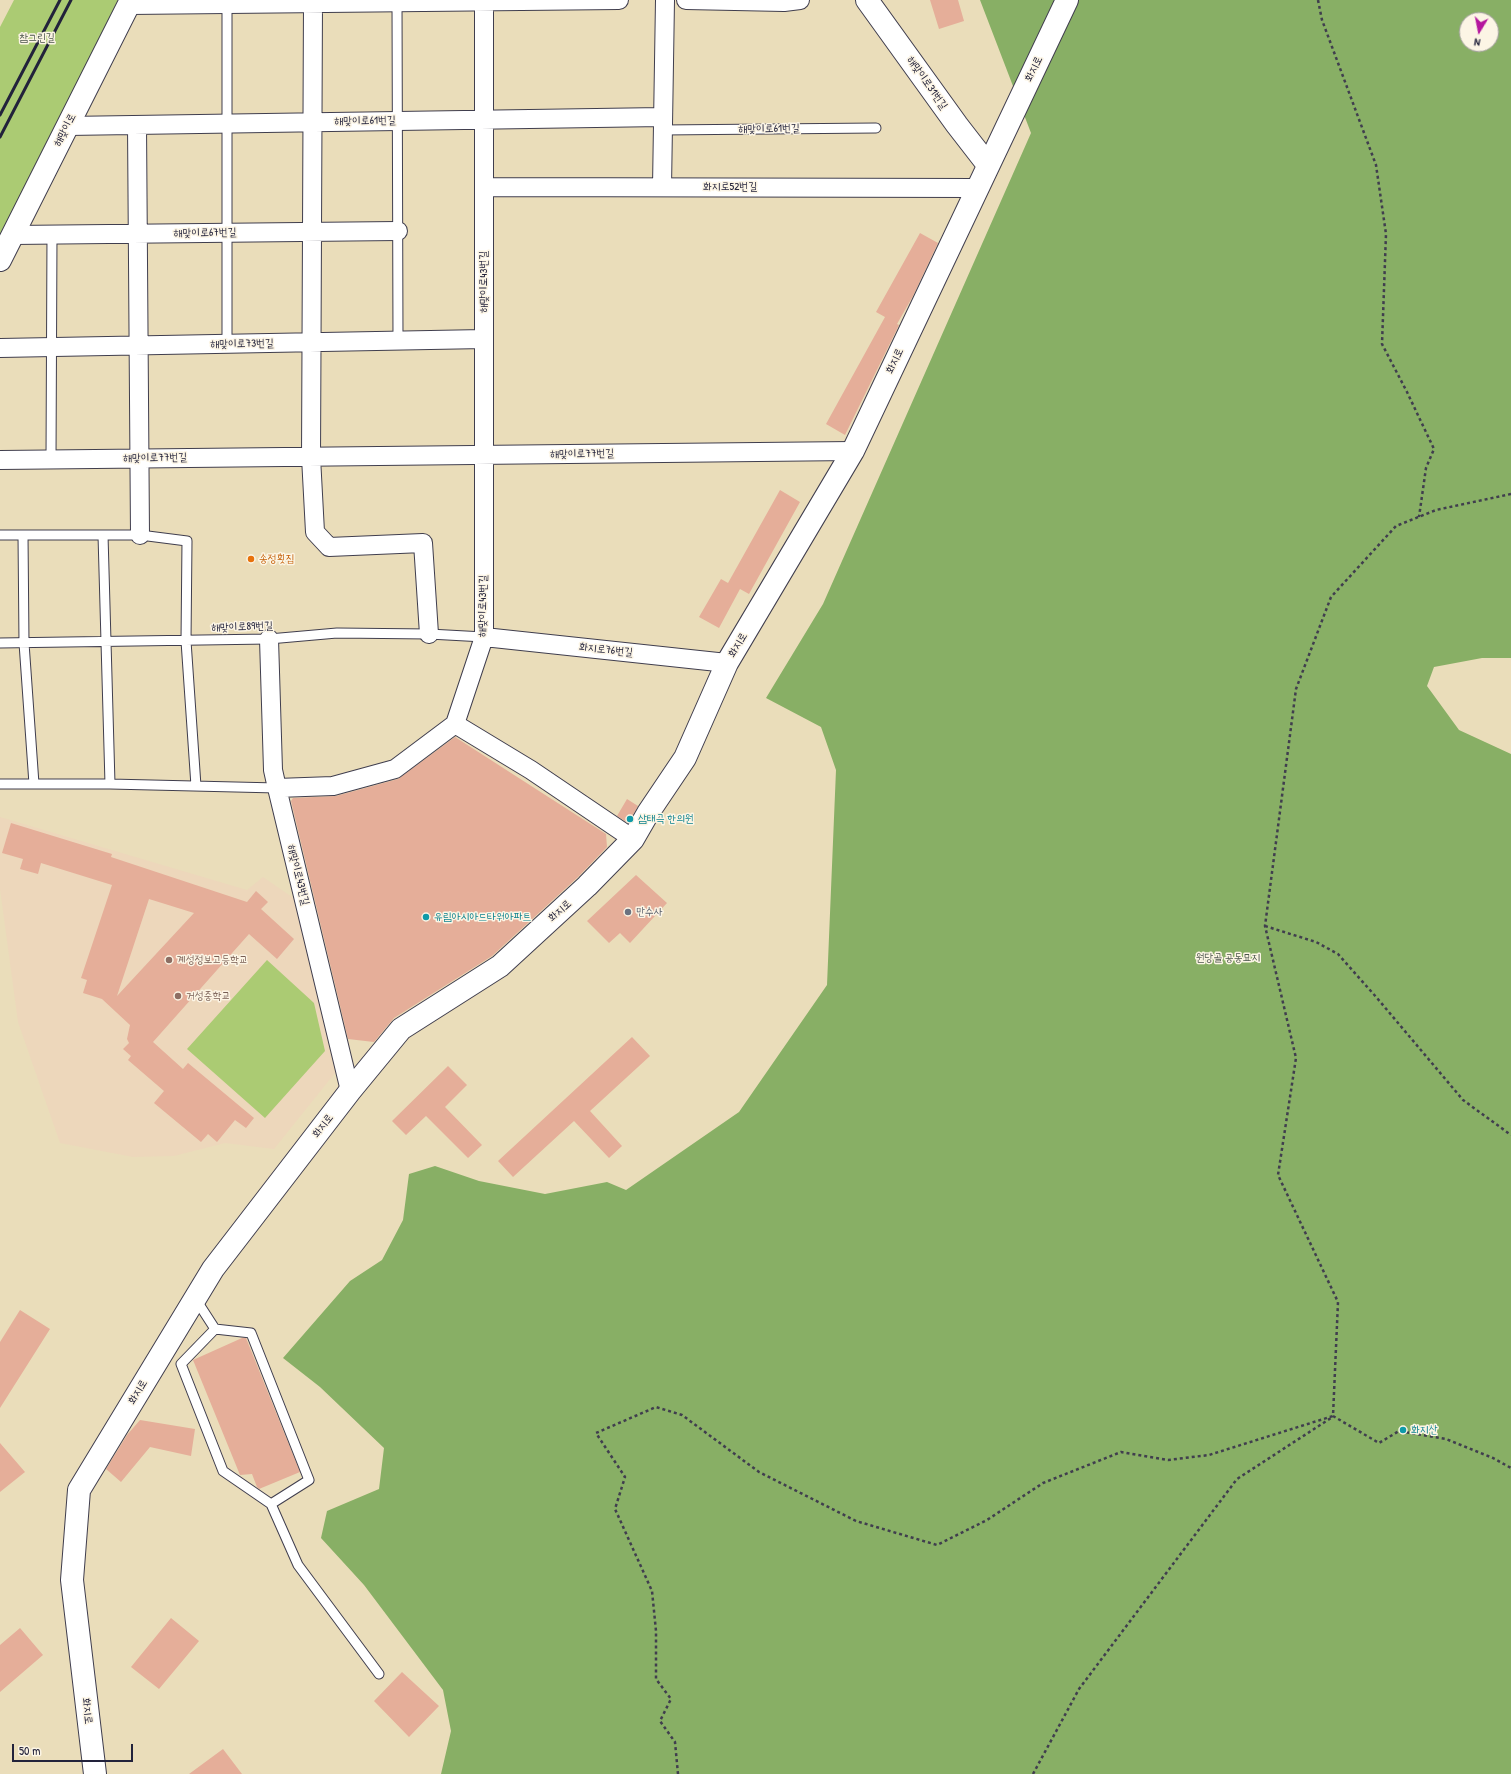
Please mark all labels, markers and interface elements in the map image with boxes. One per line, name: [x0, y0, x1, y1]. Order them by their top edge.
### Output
north arrow: [1459, 12, 1499, 52]
park label: 참그린길: [19, 31, 55, 45]
text: N: [1473, 35, 1481, 50]
street label: 해맞이로31번길: [904, 54, 950, 112]
street label: 화지로: [1022, 54, 1046, 84]
street label: 해맞이로: [51, 111, 79, 149]
street label: 해맞이로61번길: [334, 114, 396, 128]
street label: 해맞이로61번길: [738, 122, 800, 136]
street label: 화지로52번길: [703, 180, 757, 194]
street label: 해맞이로67번길: [173, 226, 237, 240]
street label: 해맞이로43번길: [477, 251, 491, 313]
street label: 해맞이로73번길: [210, 337, 274, 351]
street label: 화지로: [883, 346, 907, 376]
street label: 해맞이로77번길: [550, 447, 614, 461]
street label: 해맞이로77번길: [123, 451, 187, 465]
place label: 송정횟집: [259, 552, 294, 566]
marker: 송정횟집: [246, 554, 256, 564]
street label: 해맞이로43번길: [476, 575, 490, 637]
street label: 해맞이로89번길: [211, 619, 273, 635]
street label: 화지로: [726, 630, 750, 660]
street label: 화지로76번길: [578, 641, 634, 659]
place label: 삼태극 한의원: [638, 812, 694, 826]
marker: 삼태극 한의원: [625, 814, 635, 824]
street label: 해맞이로43번길: [284, 843, 312, 907]
street label: 화지로: [546, 897, 574, 925]
place label: 만수사: [636, 905, 663, 919]
marker: 만수사: [623, 907, 633, 917]
place label: 유림아시아드타워아파트: [434, 910, 531, 924]
marker: 유림아시아드타워아파트: [421, 912, 431, 922]
park label: 원당골 공동묘지: [1196, 951, 1260, 965]
place label: 계성정보고등학교: [177, 953, 248, 967]
marker: 계성정보고등학교: [164, 955, 174, 965]
place label: 거성중학교: [186, 989, 230, 1003]
marker: 거성중학교: [173, 991, 183, 1001]
street label: 화지로: [310, 1111, 336, 1141]
street label: 화지로: [126, 1377, 150, 1407]
place label: 화지산: [1411, 1423, 1438, 1437]
marker: 화지산: [1398, 1425, 1408, 1435]
street label: 화지로: [79, 1697, 95, 1725]
scale bar: [14, 1736, 135, 1762]
text: 50 m: [19, 1742, 40, 1759]

